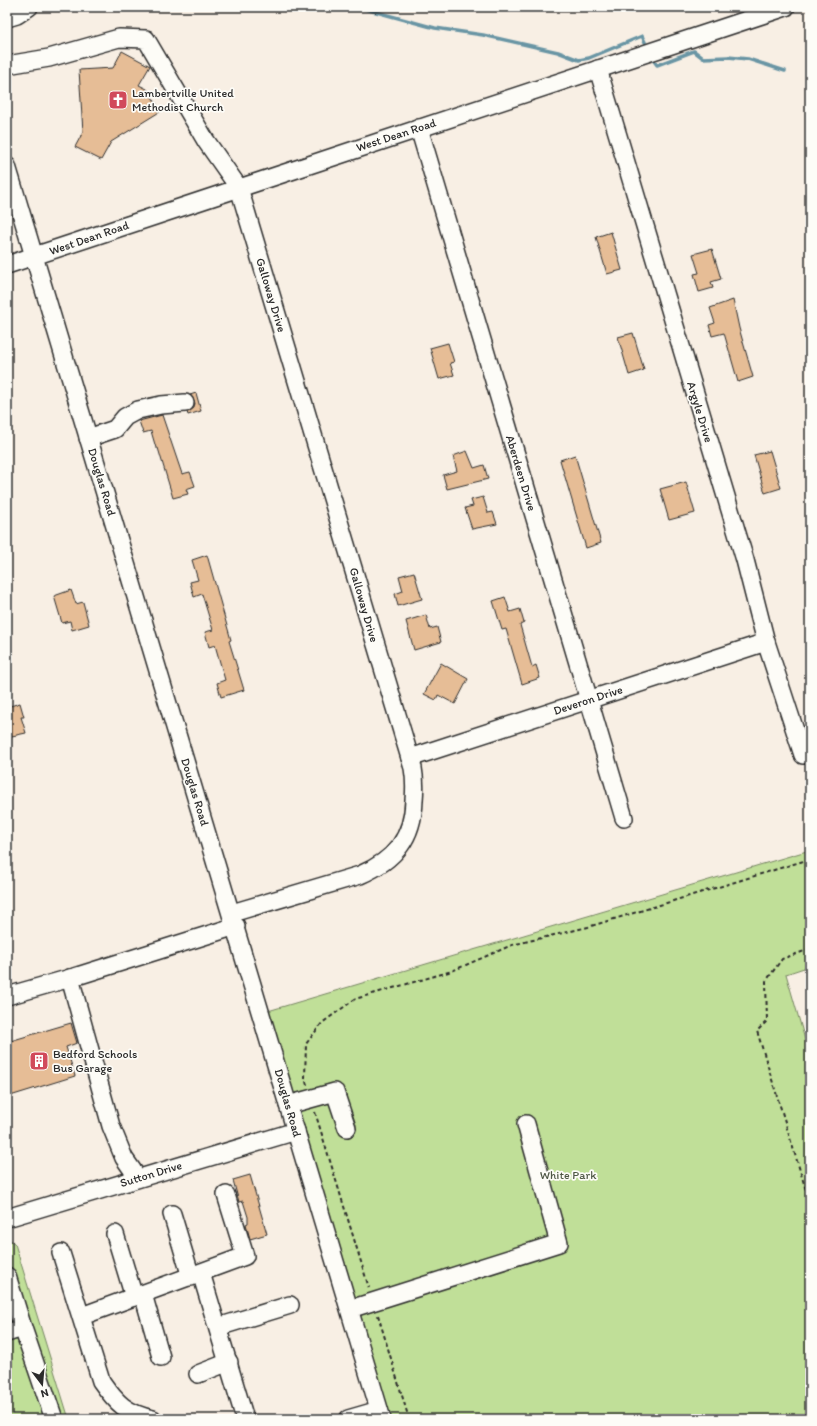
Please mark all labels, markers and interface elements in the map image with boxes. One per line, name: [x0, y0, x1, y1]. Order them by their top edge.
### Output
place label: Lambertville United Methodist Church: [132, 86, 234, 114]
church icon: Lambertville United Methodist Church: [107, 89, 129, 111]
street label: West Dean Road: [354, 115, 438, 155]
street label: West Dean Road: [47, 218, 131, 258]
street label: Galloway Drive: [253, 256, 289, 334]
street label: Argyle Drive: [684, 380, 716, 444]
street label: Aberdeen Drive: [503, 433, 539, 513]
street label: Douglas Road: [85, 446, 119, 518]
street label: Galloway Drive: [347, 566, 381, 644]
street label: Deveron Drive: [552, 682, 625, 718]
street label: Douglas Road: [178, 756, 212, 828]
place label: Bedford Schools Bus Garage: [53, 1047, 137, 1075]
building icon: Bedford Schools Bus Garage: [28, 1050, 50, 1072]
street label: Douglas Road: [272, 1067, 305, 1139]
street label: Sutton Drive: [118, 1158, 184, 1190]
park label: White Park: [540, 1168, 597, 1182]
north arrow: [22, 1364, 62, 1404]
text: N: [39, 1386, 50, 1400]

